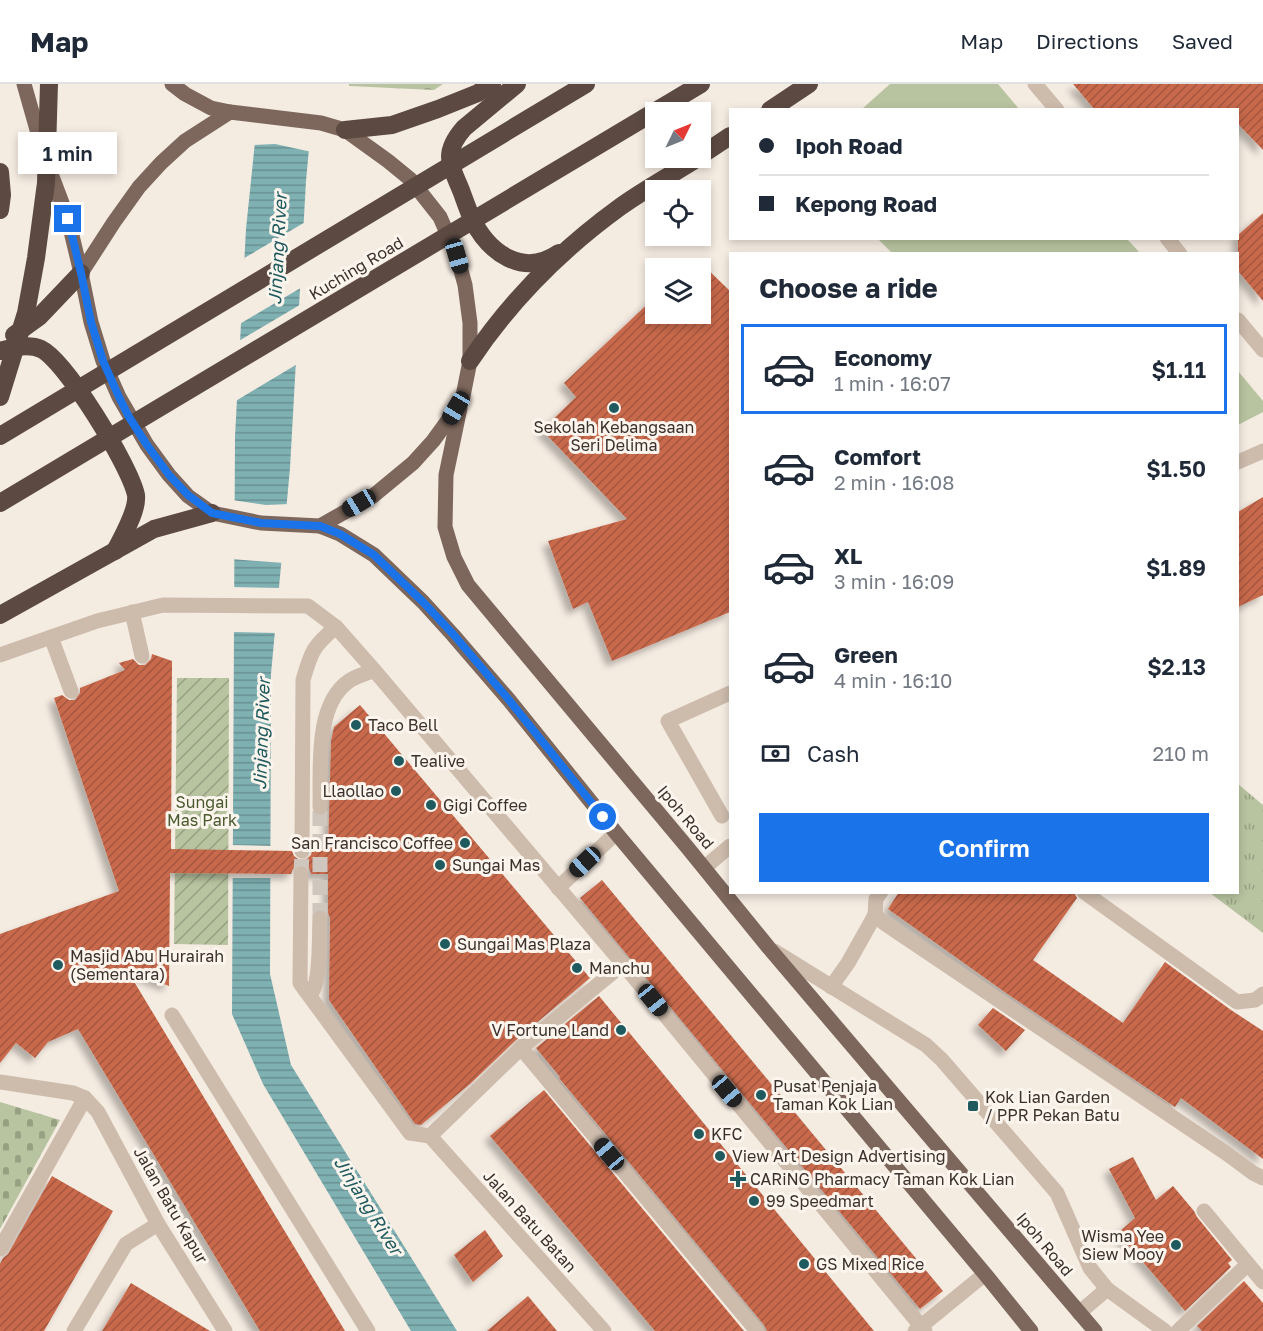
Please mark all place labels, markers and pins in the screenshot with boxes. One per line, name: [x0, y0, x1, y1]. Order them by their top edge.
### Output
marker: Sekolah Kebangsaan Seri Delima: [607, 401, 621, 415]
place label: Sekolah Kebangsaan Seri Delima: [534, 417, 694, 455]
place label: Taco Bell: [368, 715, 438, 735]
marker: Taco Bell: [349, 718, 363, 732]
place label: Tealive: [411, 751, 465, 771]
marker: Tealive: [392, 754, 406, 768]
place label: Llaollao: [322, 781, 384, 801]
marker: Llaollao: [389, 784, 403, 798]
place label: Gigi Coffee: [443, 795, 527, 815]
marker: Gigi Coffee: [424, 798, 438, 812]
place label: San Francisco Coffee: [291, 833, 453, 853]
marker: San Francisco Coffee: [458, 836, 472, 850]
place label: Sungai Mas: [452, 855, 540, 875]
marker: Sungai Mas: [433, 858, 447, 872]
place label: Sungai Mas Plaza: [457, 934, 591, 954]
marker: Sungai Mas Plaza: [438, 937, 452, 951]
place label: Masjid Abu Hurairah (Sementara): [70, 946, 224, 984]
marker: Masjid Abu Hurairah (Sementara): [51, 958, 65, 972]
place label: Manchu: [589, 958, 650, 978]
marker: Manchu: [570, 961, 584, 975]
place label: V Fortune Land: [492, 1020, 609, 1040]
marker: V Fortune Land: [614, 1023, 628, 1037]
place label: Pusat Penjaja Taman Kok Lian: [773, 1076, 893, 1114]
place label: Kok Lian Garden / PPR Pekan Batu: [985, 1087, 1120, 1125]
marker: Pusat Penjaja Taman Kok Lian: [754, 1088, 768, 1102]
marker: Kok Lian Garden / PPR Pekan Batu: [966, 1099, 980, 1113]
place label: KFC: [711, 1124, 742, 1144]
marker: KFC: [692, 1127, 706, 1141]
place label: View Art Design Advertising: [732, 1146, 946, 1166]
marker: View Art Design Advertising: [713, 1149, 727, 1163]
place label: CARiNG Pharmacy Taman Kok Lian: [750, 1169, 1014, 1189]
marker: CARiNG Pharmacy Taman Kok Lian: [731, 1172, 745, 1186]
place label: 99 Speedmart: [766, 1191, 874, 1211]
marker: 99 Speedmart: [747, 1194, 761, 1208]
place label: Wisma Yee Siew Mooy: [1081, 1226, 1164, 1264]
marker: Wisma Yee Siew Mooy: [1169, 1238, 1183, 1252]
place label: GS Mixed Rice: [816, 1254, 924, 1274]
marker: GS Mixed Rice: [797, 1257, 811, 1271]

